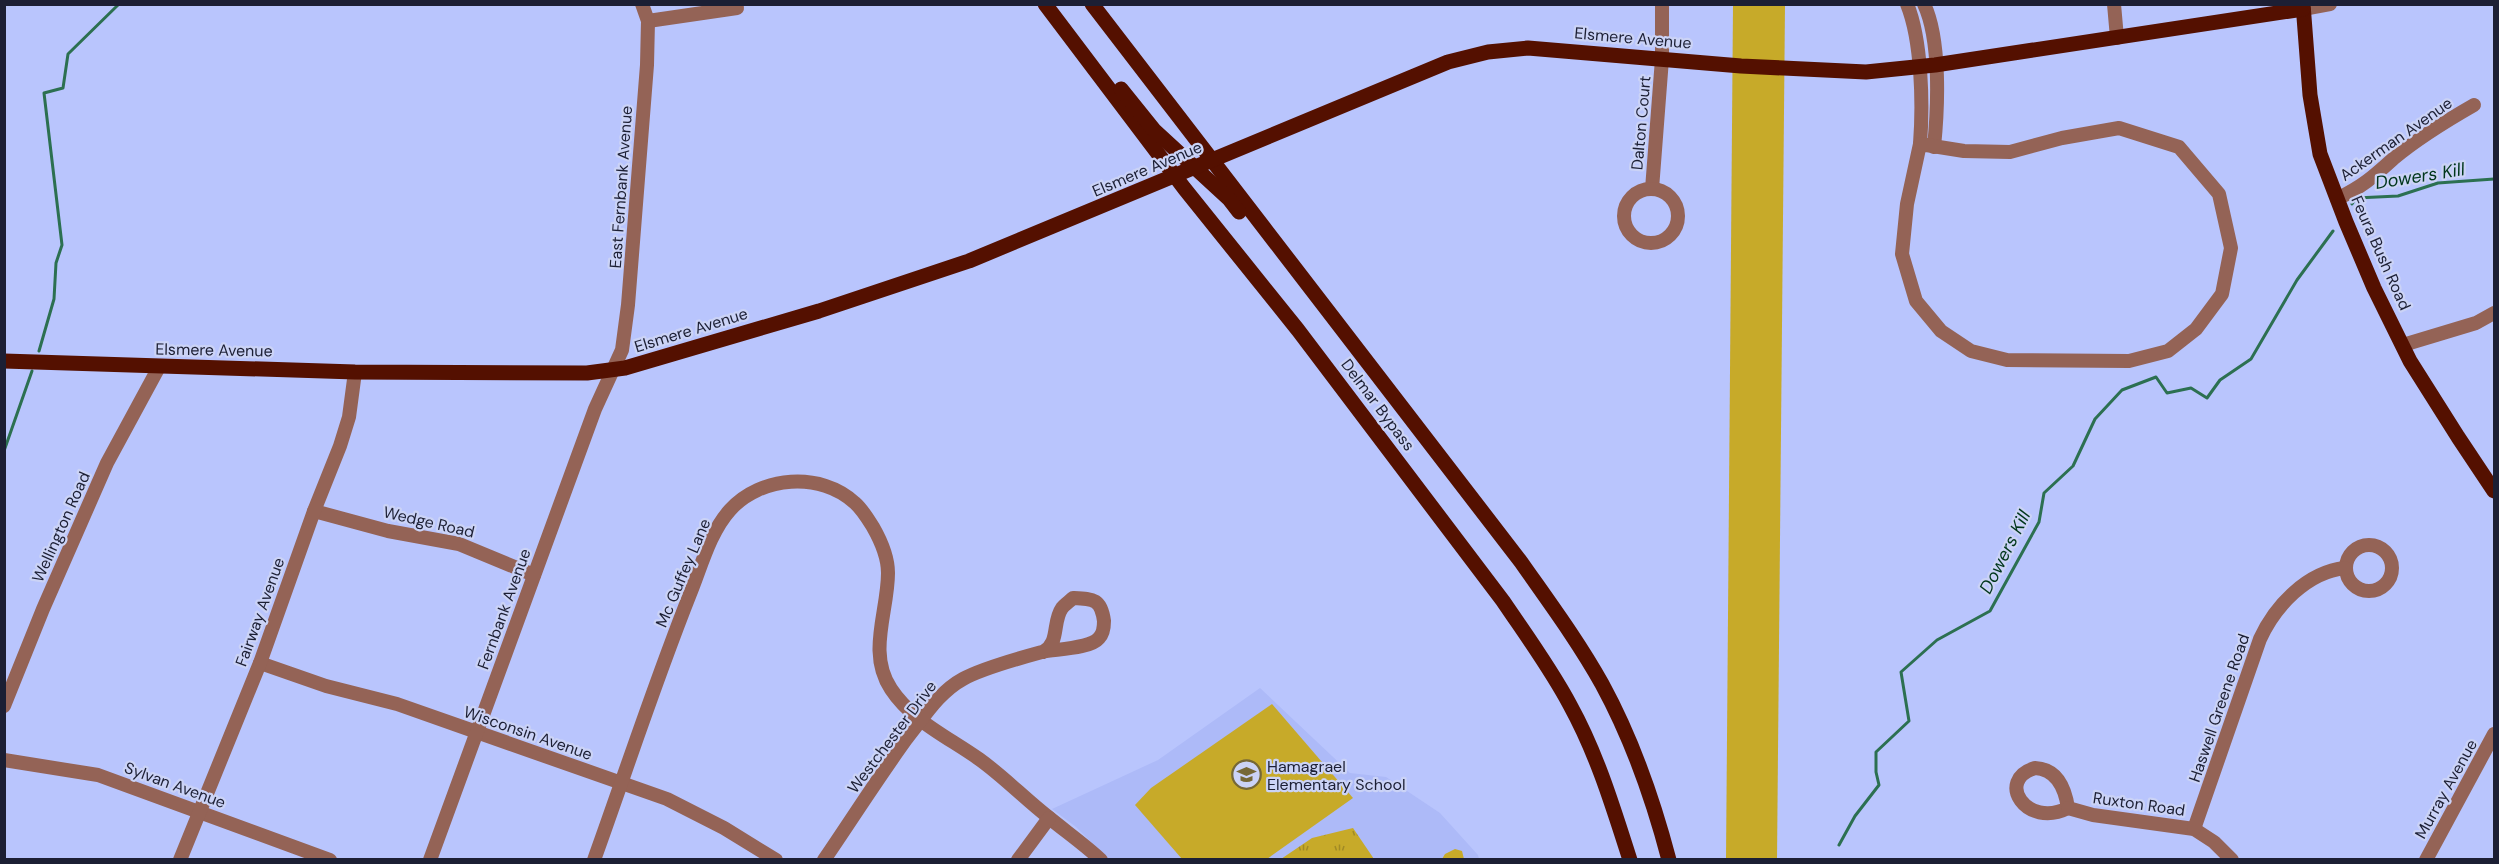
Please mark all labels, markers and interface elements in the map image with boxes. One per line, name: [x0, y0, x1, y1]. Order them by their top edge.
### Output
street label: Elsmere Avenue: [1574, 22, 1692, 54]
street label: Dalton Court: [1626, 75, 1656, 171]
street label: Ackerman Avenue: [2336, 92, 2456, 186]
street label: East Fernbank Avenue: [605, 105, 637, 269]
street label: Elsmere Avenue: [1089, 136, 1205, 202]
water label: Dowers Kill: [2373, 157, 2467, 195]
street label: Feura Bush Road: [2346, 193, 2416, 313]
street label: Elsmere Avenue: [632, 303, 750, 357]
street label: Elsmere Avenue: [155, 338, 273, 362]
street label: Delmar Bypass: [1336, 355, 1420, 455]
street label: Wellington Road: [27, 468, 95, 586]
street label: Wedge Road: [381, 501, 477, 543]
water label: Dowers Kill: [1974, 505, 2037, 598]
street label: Mc Guffey Lane: [651, 515, 715, 631]
street label: Fernbank Avenue: [472, 546, 536, 672]
street label: Fairway Avenue: [231, 555, 289, 669]
street label: Haswell Greene Road: [2184, 631, 2254, 785]
street label: Westchester Drive: [843, 676, 941, 798]
street label: Wisconsin Avenue: [461, 701, 595, 765]
street label: Murray Avenue: [2410, 736, 2482, 842]
place label: Hamagrael Elementary School: [1267, 756, 1405, 795]
street label: Sylvan Avenue: [121, 757, 229, 813]
school or university icon: Hamagrael Elementary School: [1230, 759, 1262, 791]
street label: Ruxton Road: [2092, 787, 2186, 821]

